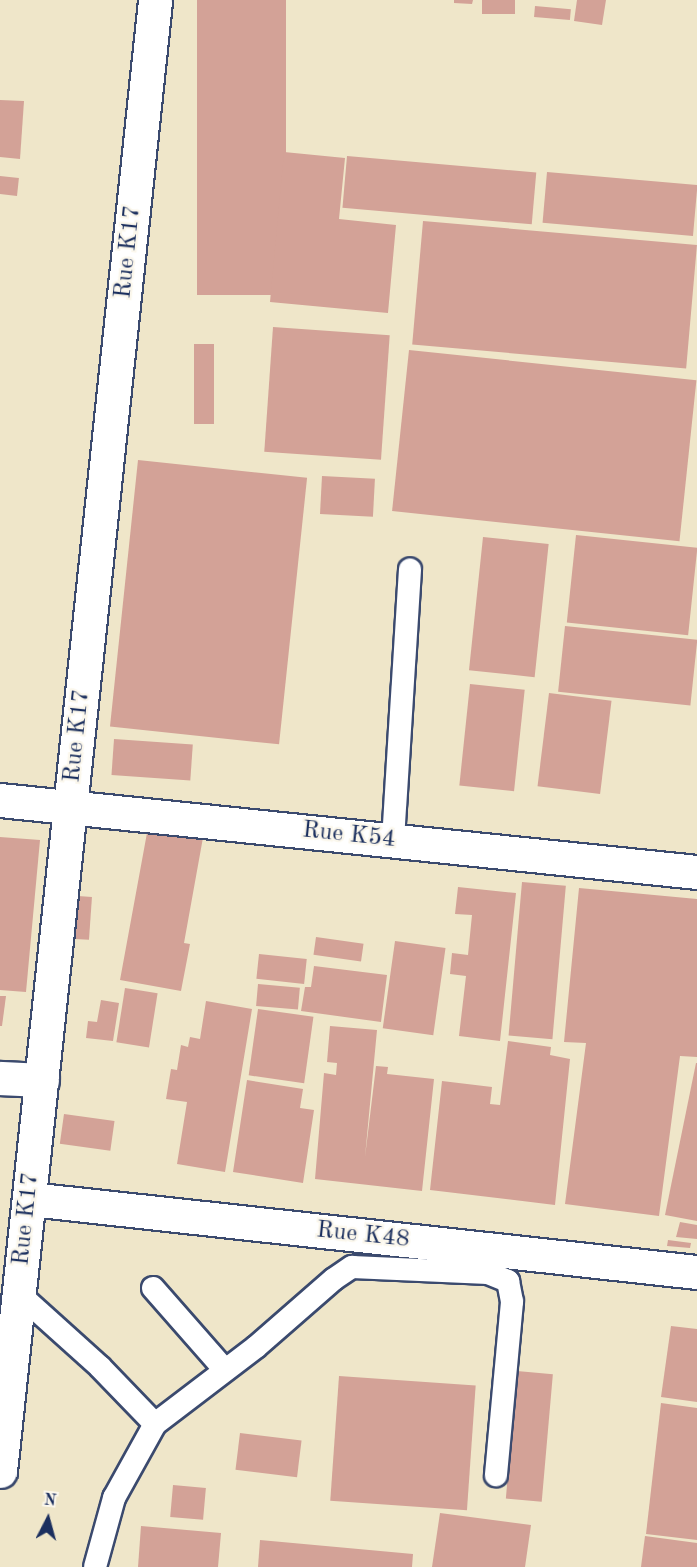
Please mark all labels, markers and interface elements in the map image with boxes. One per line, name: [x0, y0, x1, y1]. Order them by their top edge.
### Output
street label: Rue K17: [110, 204, 148, 300]
street label: Rue K17: [59, 688, 97, 784]
street label: Rue K54: [301, 817, 397, 855]
street label: Rue K17: [8, 1171, 46, 1267]
street label: Rue K48: [315, 1217, 411, 1255]
north arrow: [18, 1489, 78, 1549]
text: N: [43, 1493, 57, 1510]

